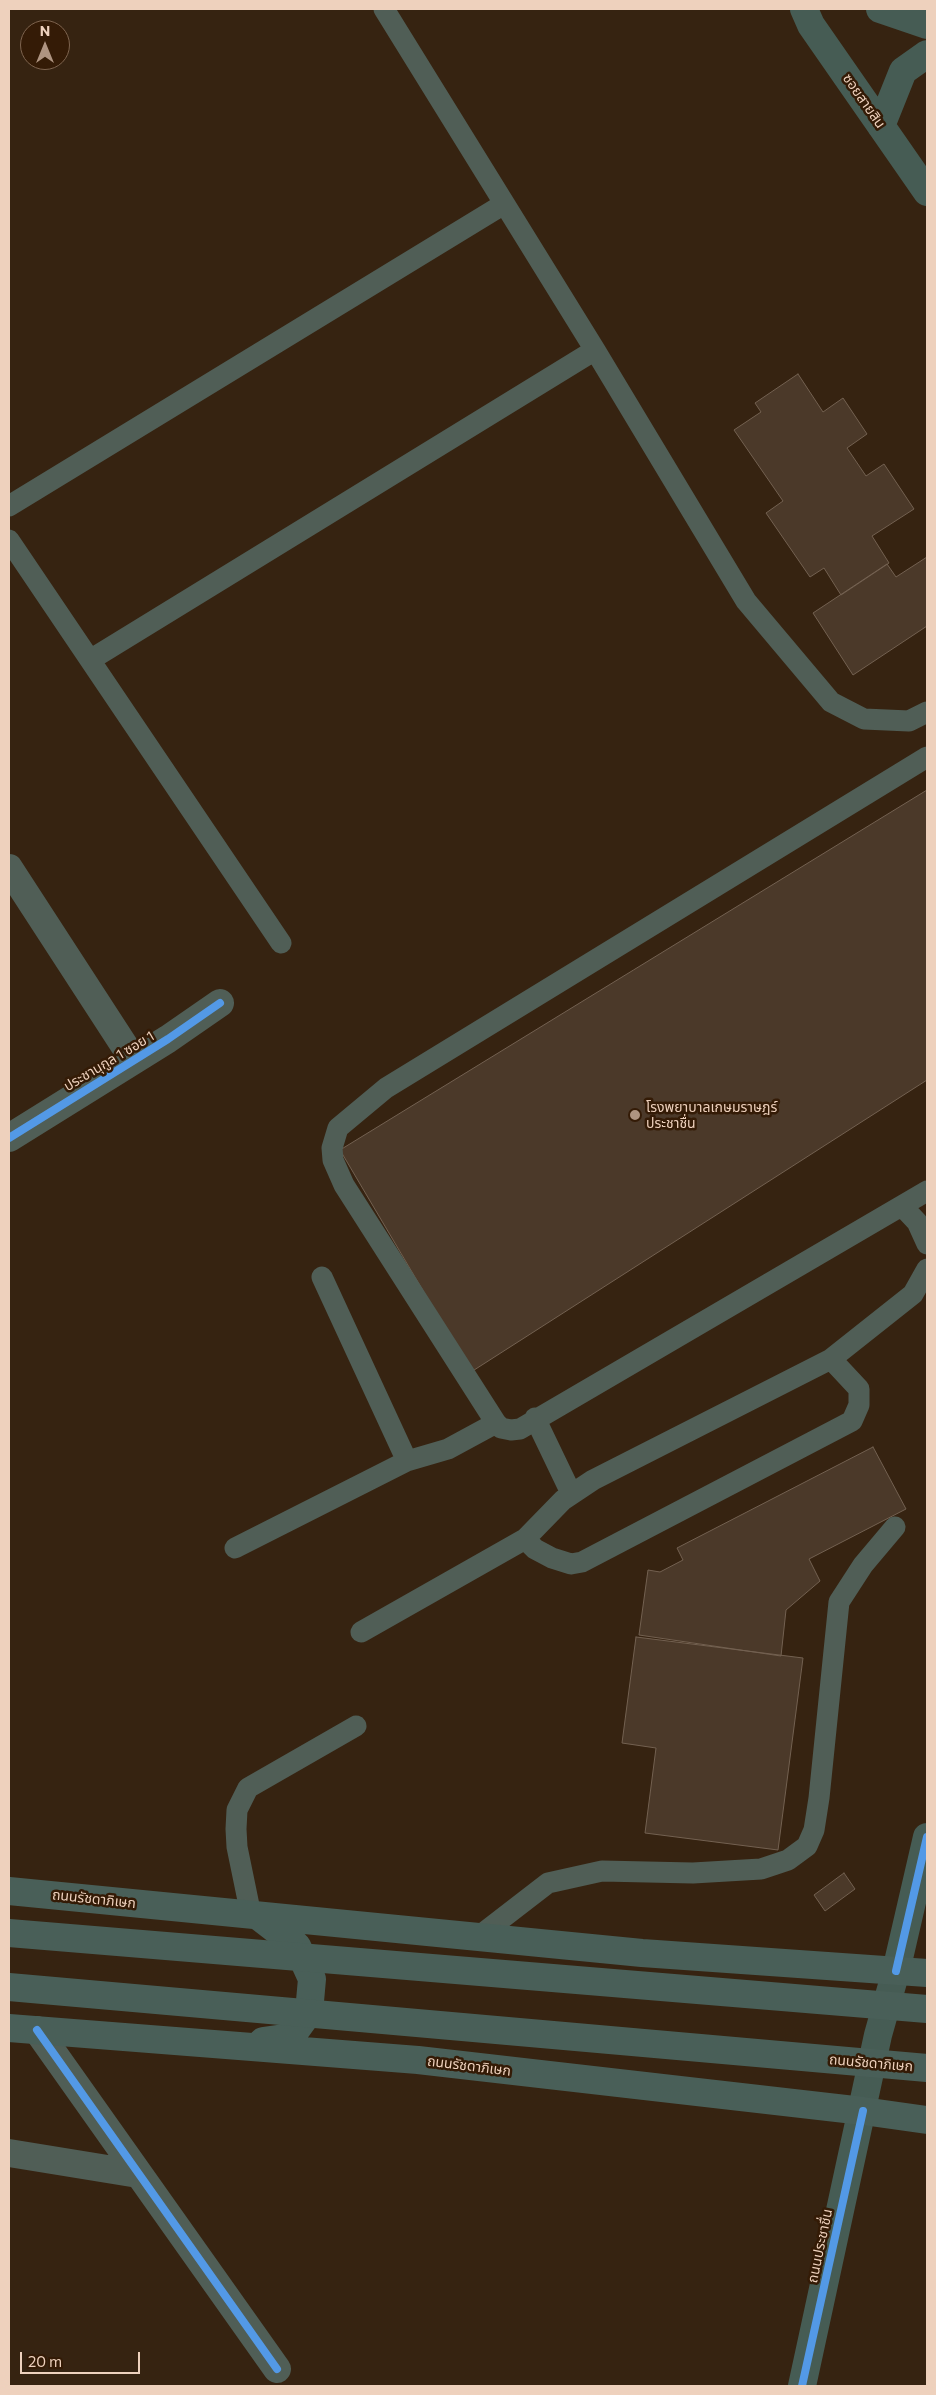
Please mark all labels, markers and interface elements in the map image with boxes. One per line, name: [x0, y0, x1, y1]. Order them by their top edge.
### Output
north arrow: [20, 20, 70, 70]
text: N: [40, 22, 50, 39]
street label: ซอยสายสิน: [839, 70, 889, 132]
street label: ประชานุกูล 1 ซอย 1: [61, 1027, 157, 1095]
place label: โรงพยาบาลเกษมราษฎร์ ประชาชื่น: [646, 1099, 777, 1132]
marker: โรงพยาบาลเกษมราษฎร์ ประชาชื่น: [628, 1108, 642, 1122]
street label: ถนนรัชดาภิเษก: [51, 1886, 137, 1912]
street label: ถนนรัชดาภิเษก: [828, 2051, 914, 2075]
street label: ถนนรัชดาภิเษก: [426, 2053, 512, 2079]
street label: ถนนประชาชื่น: [804, 2207, 836, 2285]
scale bar: [22, 2342, 142, 2374]
text: 20 m: [28, 2352, 62, 2370]

